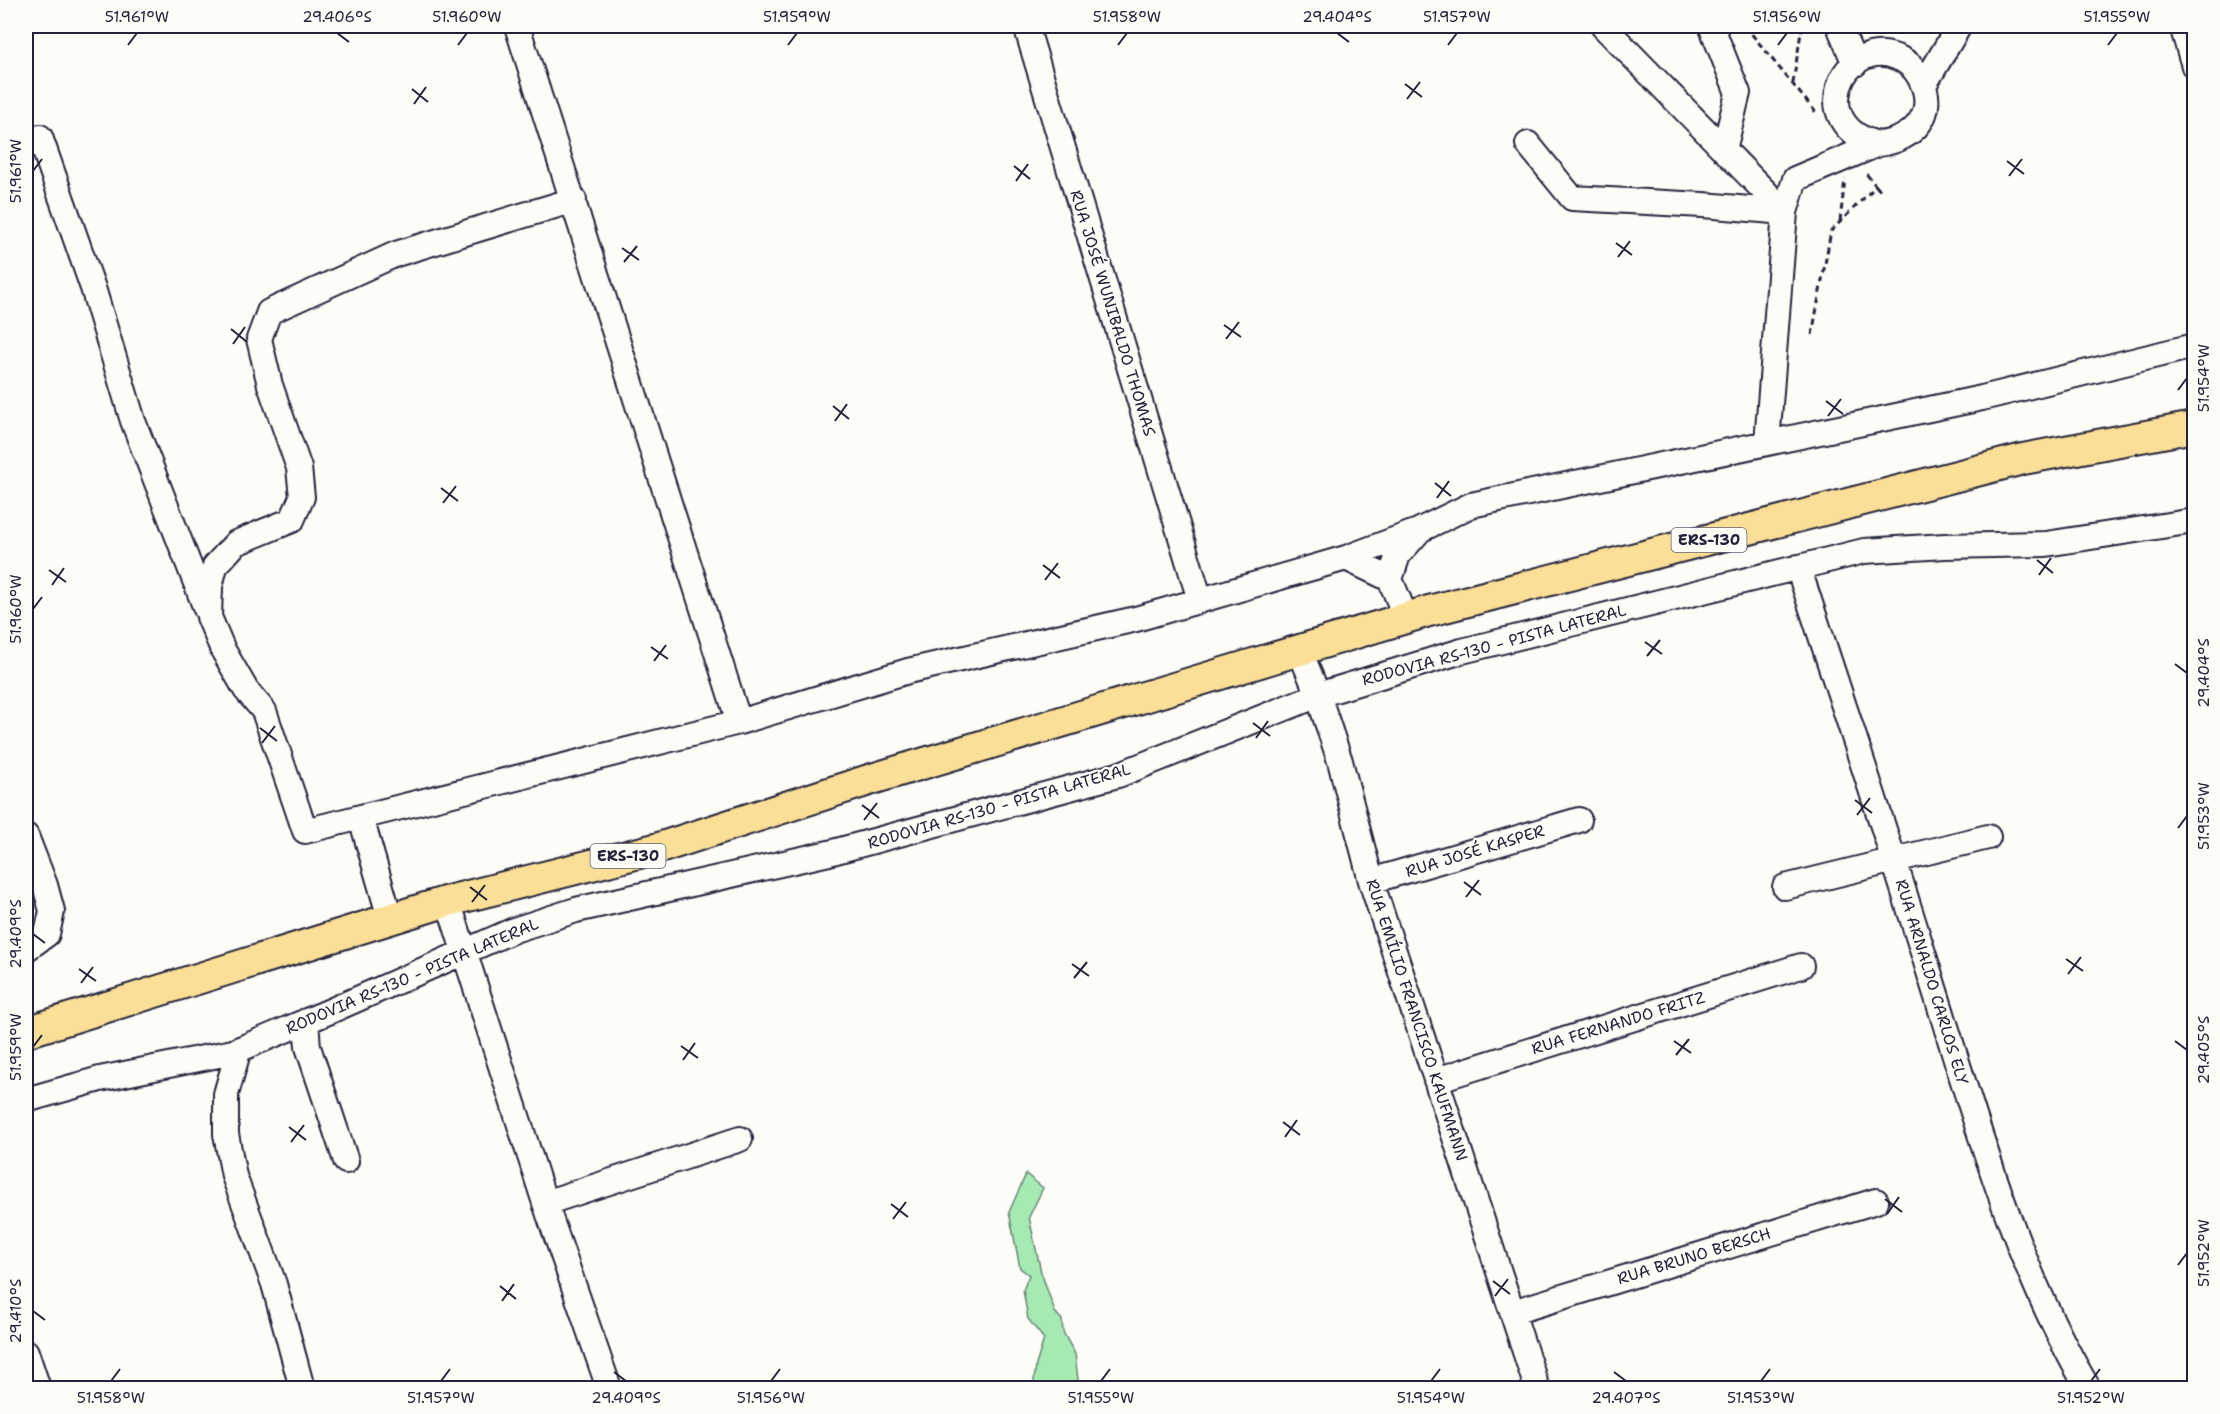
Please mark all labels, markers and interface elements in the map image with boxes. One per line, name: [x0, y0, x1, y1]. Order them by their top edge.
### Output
text: 51.961°W: [105, 7, 169, 27]
text: 29.406°S: [302, 7, 372, 27]
text: 51.960°W: [432, 7, 502, 27]
text: 51.959°W: [763, 7, 831, 27]
text: 51.958°W: [1093, 7, 1161, 27]
text: 29.404°S: [1302, 7, 1372, 27]
text: 51.957°W: [1423, 7, 1491, 27]
text: 51.956°W: [1753, 7, 1821, 27]
text: 51.955°W: [2084, 7, 2150, 27]
text: 51.961°W: [6, 139, 26, 203]
street label: RUA JOSÉ WUNIBALDO THOMAS: [1065, 187, 1161, 439]
text: 51.954°W: [2194, 344, 2214, 412]
road number: ERS-130: [1672, 528, 1746, 552]
text: 51.960°W: [6, 574, 26, 644]
street label: RODOVIA RS-130 - PISTA LATERAL: [1360, 600, 1629, 690]
text: 29.404°S: [2194, 638, 2214, 708]
street label: RODOVIA RS-130 - PISTA LATERAL: [865, 758, 1133, 854]
text: 51.953°W: [2194, 782, 2214, 850]
street label: RUA JOSÉ KASPER: [1403, 820, 1547, 882]
road number: ERS-130: [590, 844, 666, 868]
street label: RUA EMÍLIO FRANCISCO KAUFMANN: [1361, 876, 1473, 1164]
street label: RUA ARNALDO CARLOS ELY: [1891, 877, 1973, 1088]
text: 29.409°S: [6, 899, 26, 969]
street label: RODOVIA RS-130 - PISTA LATERAL: [282, 913, 542, 1039]
street label: RUA FERNANDO FRITZ: [1529, 987, 1707, 1059]
text: 51.959°W: [6, 1013, 26, 1081]
text: 29.405°S: [2194, 1016, 2214, 1084]
text: 51.952°W: [2194, 1219, 2214, 1287]
street label: RUA BRUNO BERSCH: [1615, 1223, 1773, 1289]
text: 29.410°S: [6, 1279, 26, 1343]
text: 51.958°W: [77, 1388, 145, 1408]
text: 51.957°W: [407, 1388, 475, 1408]
text: 29.409°S: [591, 1388, 661, 1408]
text: 51.956°W: [737, 1388, 805, 1408]
text: 51.955°W: [1068, 1388, 1134, 1408]
text: 51.954°W: [1397, 1388, 1465, 1408]
text: 29.407°S: [1591, 1388, 1661, 1408]
text: 51.953°W: [1727, 1388, 1795, 1408]
text: 51.952°W: [2057, 1388, 2125, 1408]

